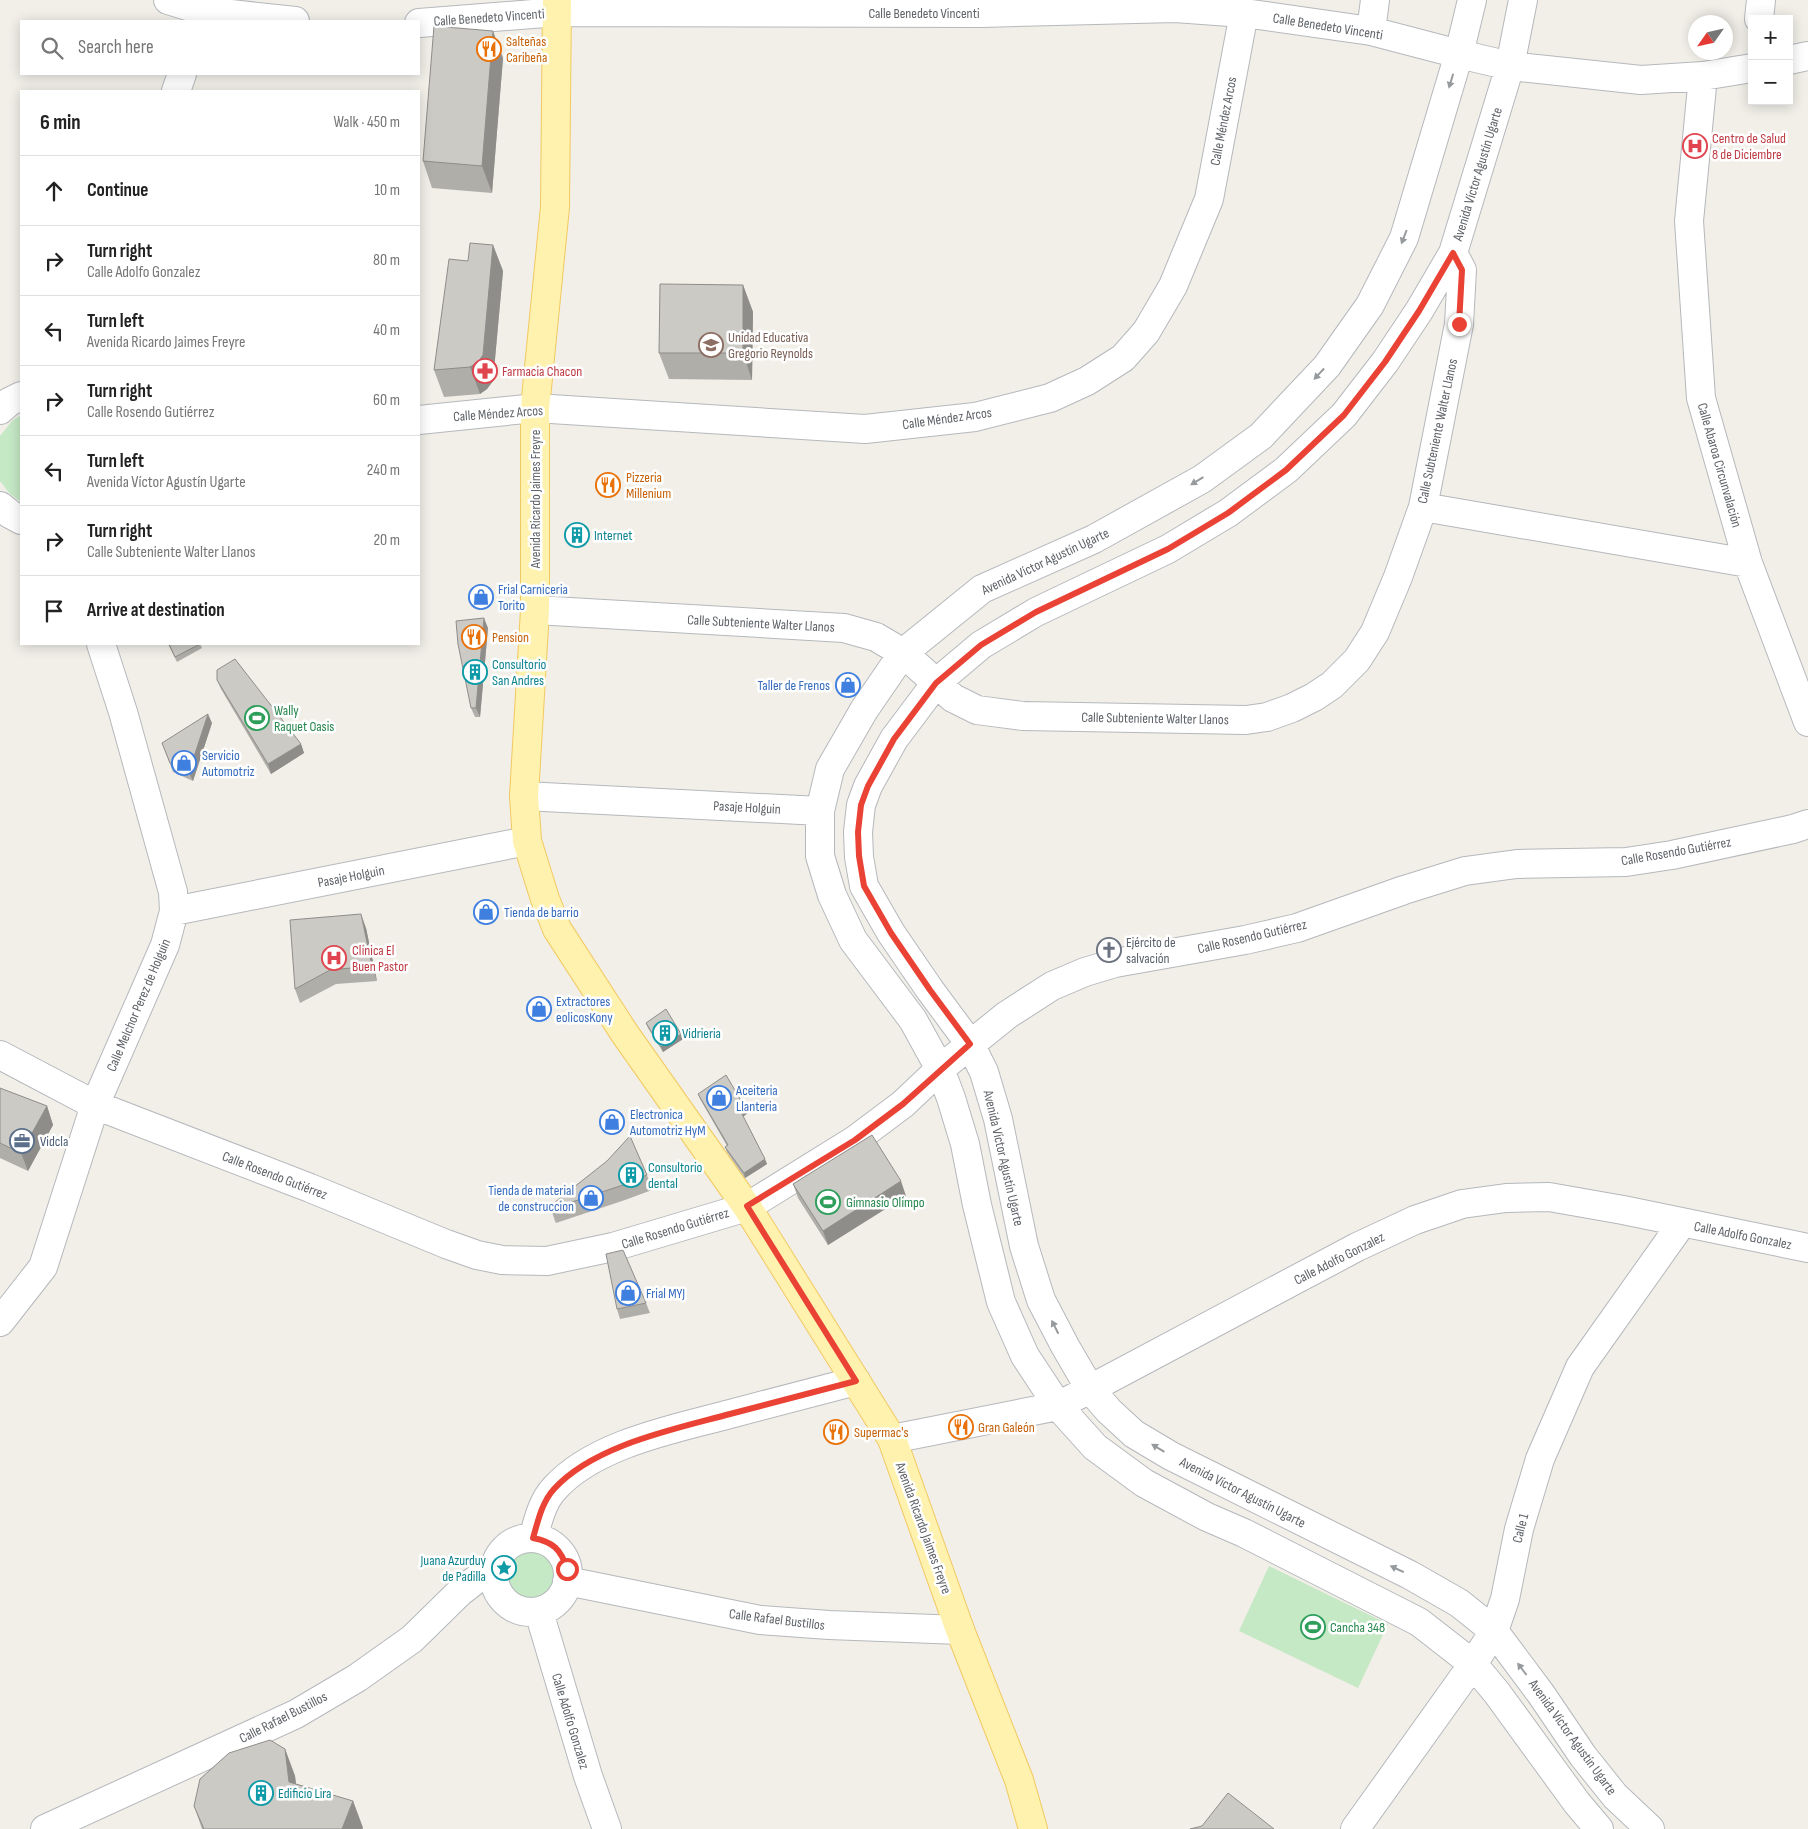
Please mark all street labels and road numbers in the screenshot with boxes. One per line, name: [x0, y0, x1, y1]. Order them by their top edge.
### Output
street label: Calle Benedeto Vincenti: [433, 5, 545, 30]
street label: Calle Benedeto Vincenti: [868, 5, 980, 22]
street label: Calle Benedeto Vincenti: [1272, 9, 1384, 44]
street label: Calle Méndez Arcos: [1207, 75, 1240, 167]
street label: Avenida Víctor Agustín Ugarte: [1449, 105, 1506, 244]
street label: Calle Subteniente Walter Llanos: [1414, 357, 1461, 505]
street label: Calle Abaroa Circunvalación: [1694, 401, 1745, 529]
street label: Calle Méndez Arcos: [453, 402, 544, 425]
street label: Calle Méndez Arcos: [901, 404, 993, 433]
street label: Avenida Ricardo Jaimes Freyre: [527, 430, 544, 569]
street label: Avenida Víctor Agustín Ugarte: [978, 524, 1112, 599]
street label: Calle Subteniente Walter Llanos: [687, 611, 835, 636]
street label: Calle Subteniente Walter Llanos: [1081, 709, 1229, 728]
street label: Pasaje Holguin: [713, 797, 781, 818]
street label: Calle Rosendo Gutiérrez: [1620, 833, 1732, 870]
street label: Pasaje Holguin: [316, 862, 386, 891]
street label: Calle Rosendo Gutiérrez: [1196, 916, 1308, 957]
street label: Calle Melchor Perez de Holguin: [103, 936, 174, 1074]
street label: Avenida Víctor Agustín Ugarte: [979, 1088, 1027, 1228]
street label: Calle Rosendo Gutiérrez: [220, 1148, 330, 1203]
street label: Calle Rosendo Gutiérrez: [619, 1204, 731, 1253]
street label: Calle Adolfo Gonzalez: [1693, 1218, 1793, 1253]
street label: Calle Adolfo Gonzalez: [1291, 1228, 1387, 1289]
street label: Avenida Víctor Agustín Ugarte: [1176, 1453, 1309, 1532]
street label: Avenida Ricardo Jaimes Freyre: [892, 1459, 955, 1596]
street label: Calle 1: [1509, 1511, 1532, 1545]
street label: Calle Rafael Bustillos: [728, 1605, 826, 1634]
street label: Calle Adolfo Gonzalez: [548, 1671, 593, 1771]
street label: Avenida Víctor Agustín Ugarte: [1524, 1675, 1620, 1798]
street label: Calle Rafael Bustillos: [236, 1688, 330, 1747]

